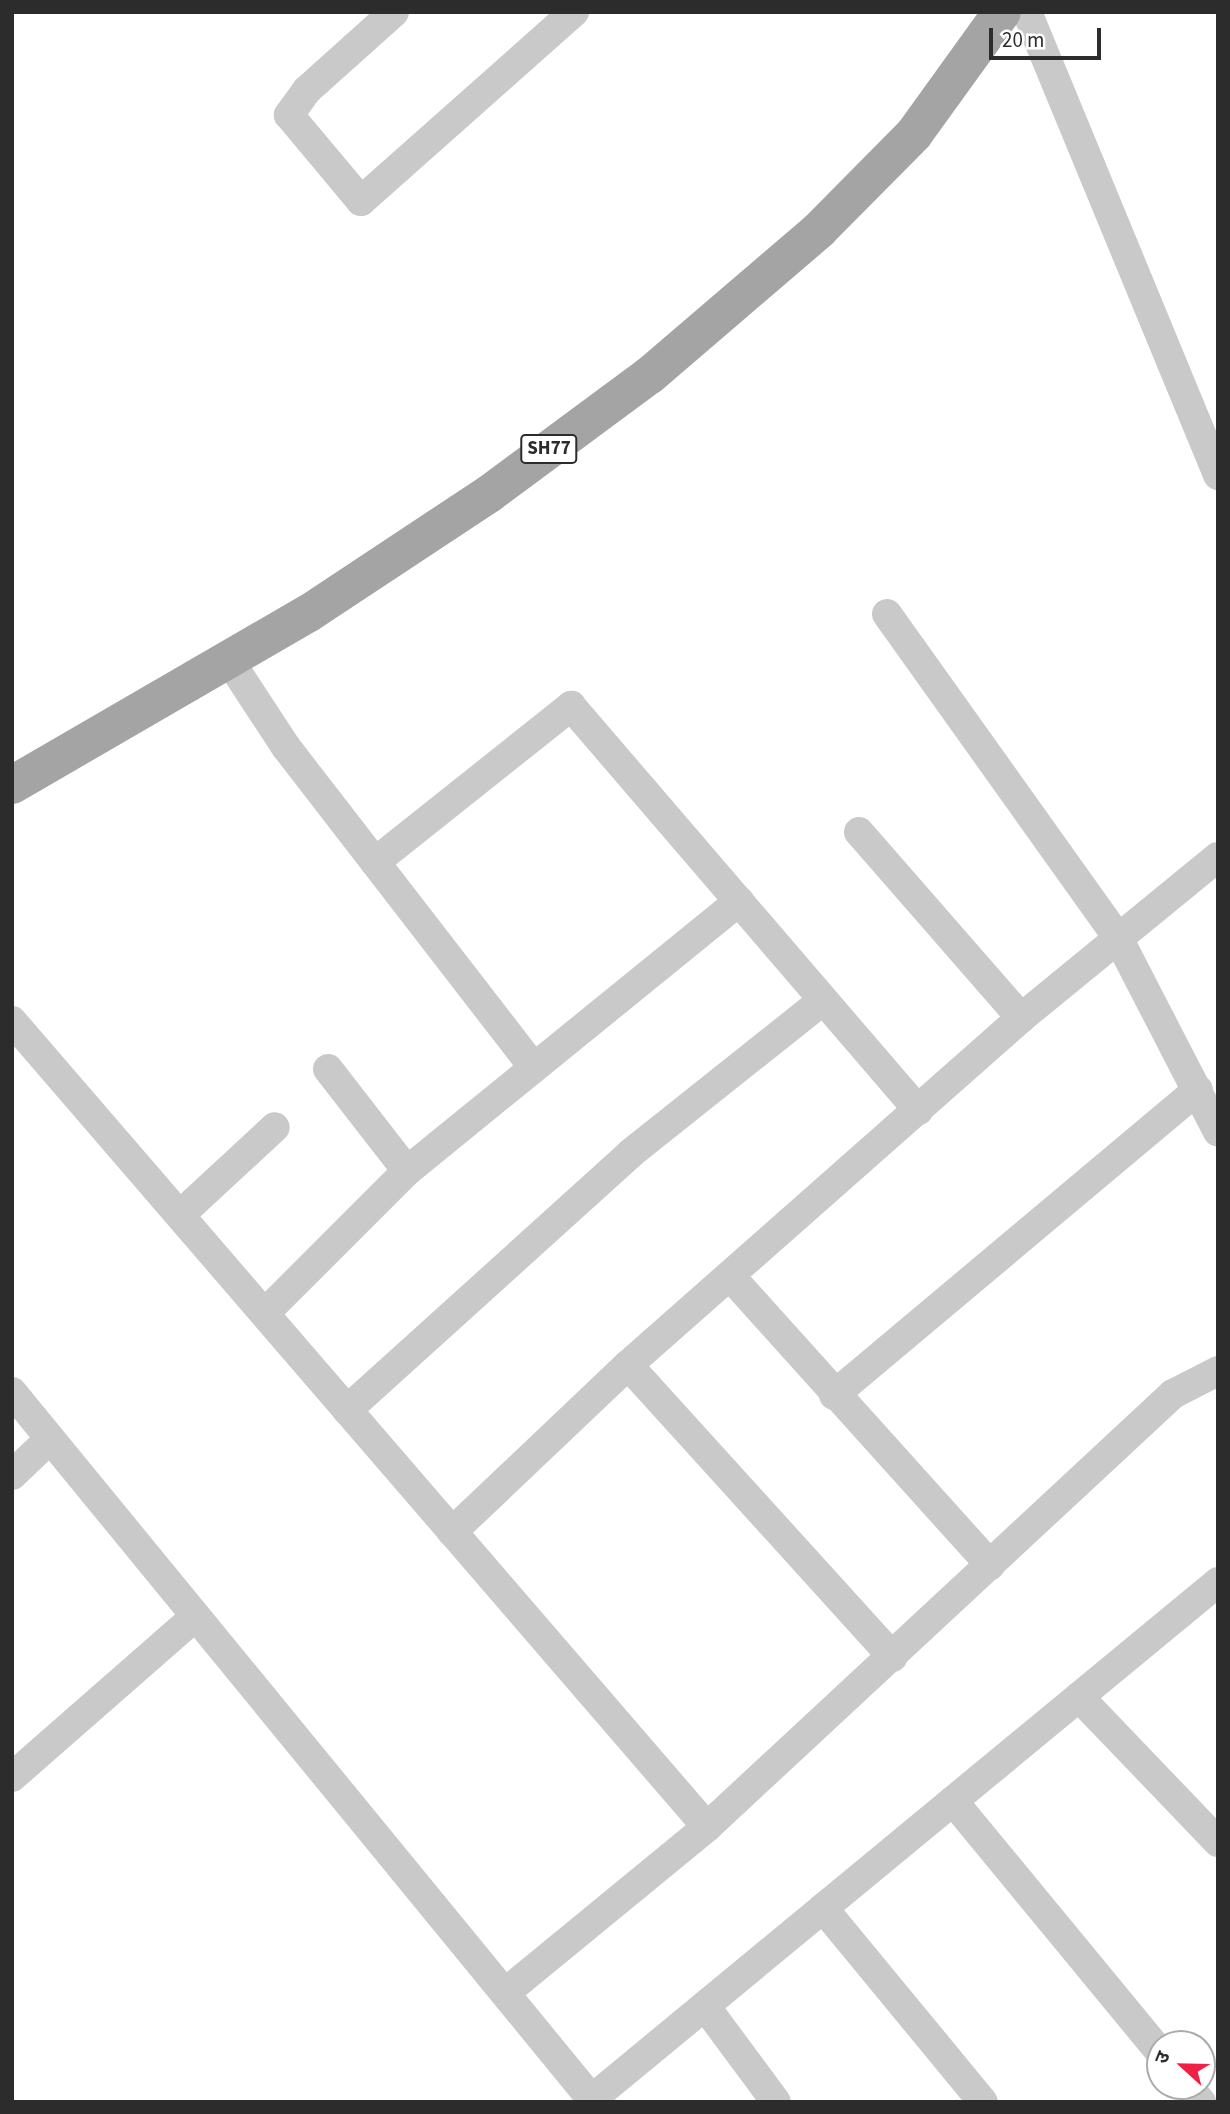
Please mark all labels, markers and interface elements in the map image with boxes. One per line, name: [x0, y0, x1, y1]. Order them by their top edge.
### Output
scale bar: [992, 14, 1104, 58]
text: 20 m: [1002, 25, 1044, 55]
road number: SH77: [519, 433, 579, 464]
north arrow: [1146, 2030, 1216, 2100]
text: उ: [1148, 2047, 1178, 2068]

